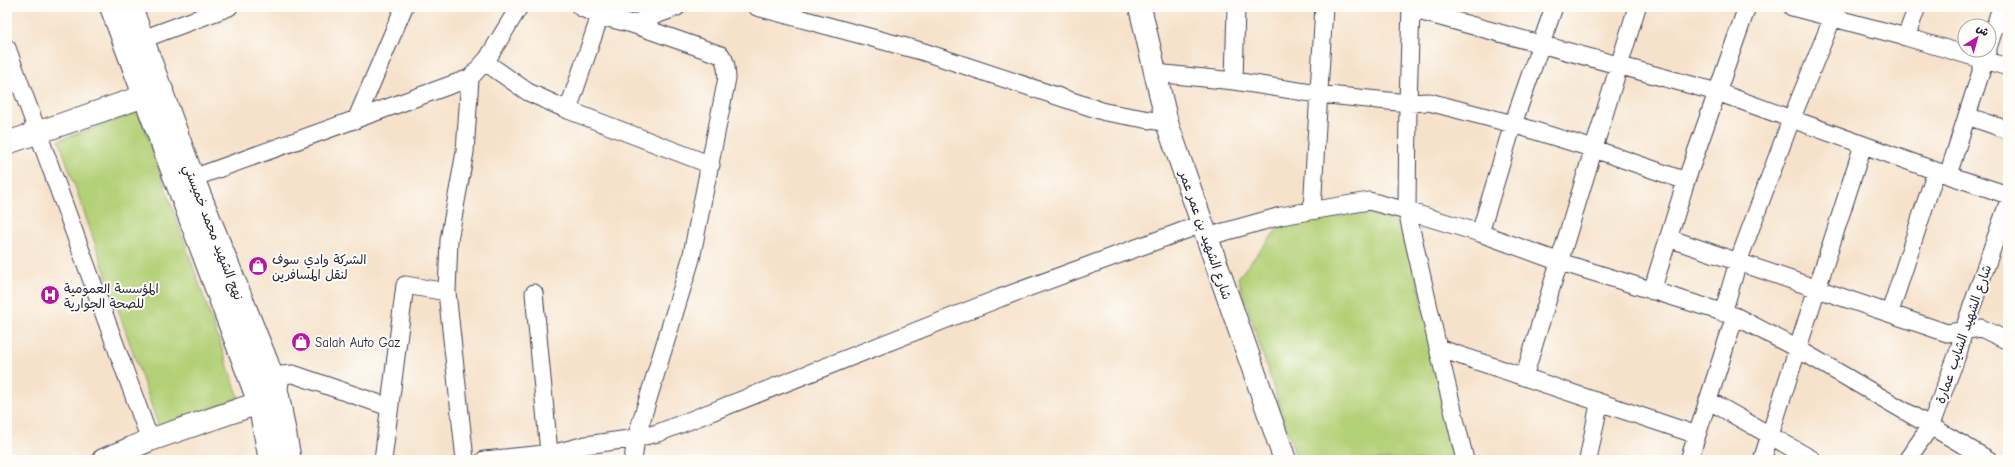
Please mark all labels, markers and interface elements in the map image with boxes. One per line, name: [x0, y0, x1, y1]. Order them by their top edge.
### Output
north arrow: [1957, 18, 1997, 58]
text: ش: [1974, 22, 1991, 39]
street label: نهج الشهيد محمد خميستي: [177, 162, 246, 304]
street label: شارع الشهيد بن عمر عمر: [1174, 168, 1235, 302]
place label: الشركة وادي سوف لنقل المسافرين: [272, 252, 367, 283]
shop icon: الشركة وادي سوف لنقل المسافرين: [247, 255, 269, 277]
street label: شارع الشهيد الشايب عمارة: [1933, 263, 1996, 406]
place label: المؤسسة العمومية للصحة الجوارية: [64, 281, 159, 312]
hospital icon: المؤسسة العمومية للصحة الجوارية: [39, 284, 61, 306]
shop icon: Salah Auto Gaz: [290, 331, 312, 353]
place label: Salah Auto Gaz: [315, 335, 401, 350]

